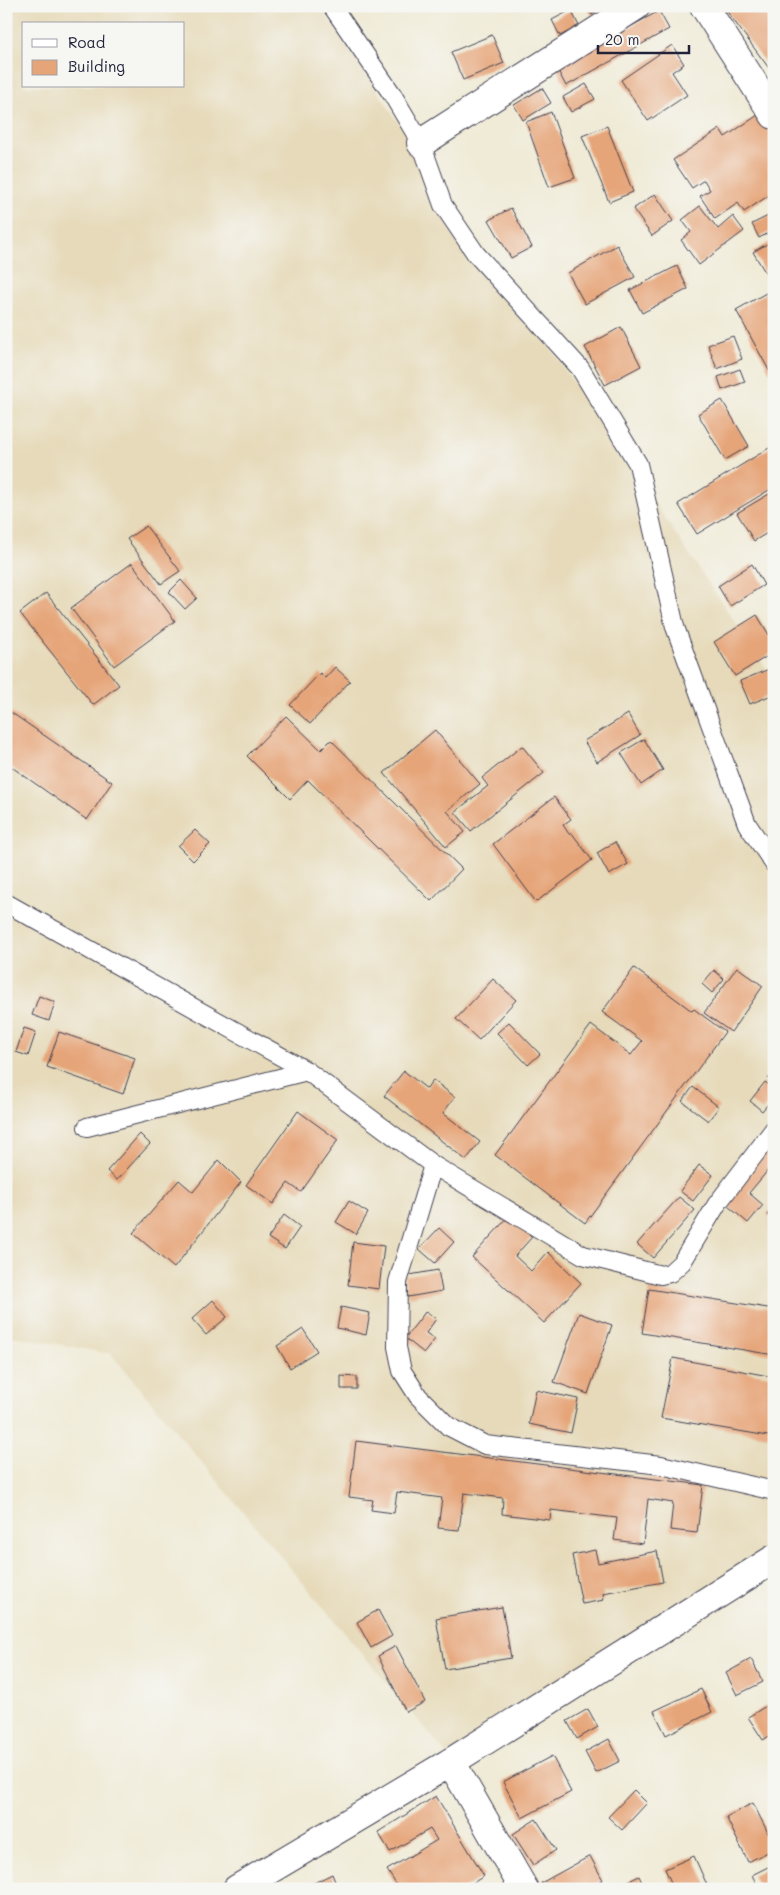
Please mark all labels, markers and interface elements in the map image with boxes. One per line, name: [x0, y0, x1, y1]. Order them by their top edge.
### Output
legend: [22, 22, 185, 88]
scale bar: [598, 22, 689, 54]
text: 20 m: [605, 29, 639, 49]
text: Road: [68, 32, 105, 52]
text: Building: [68, 56, 125, 76]

